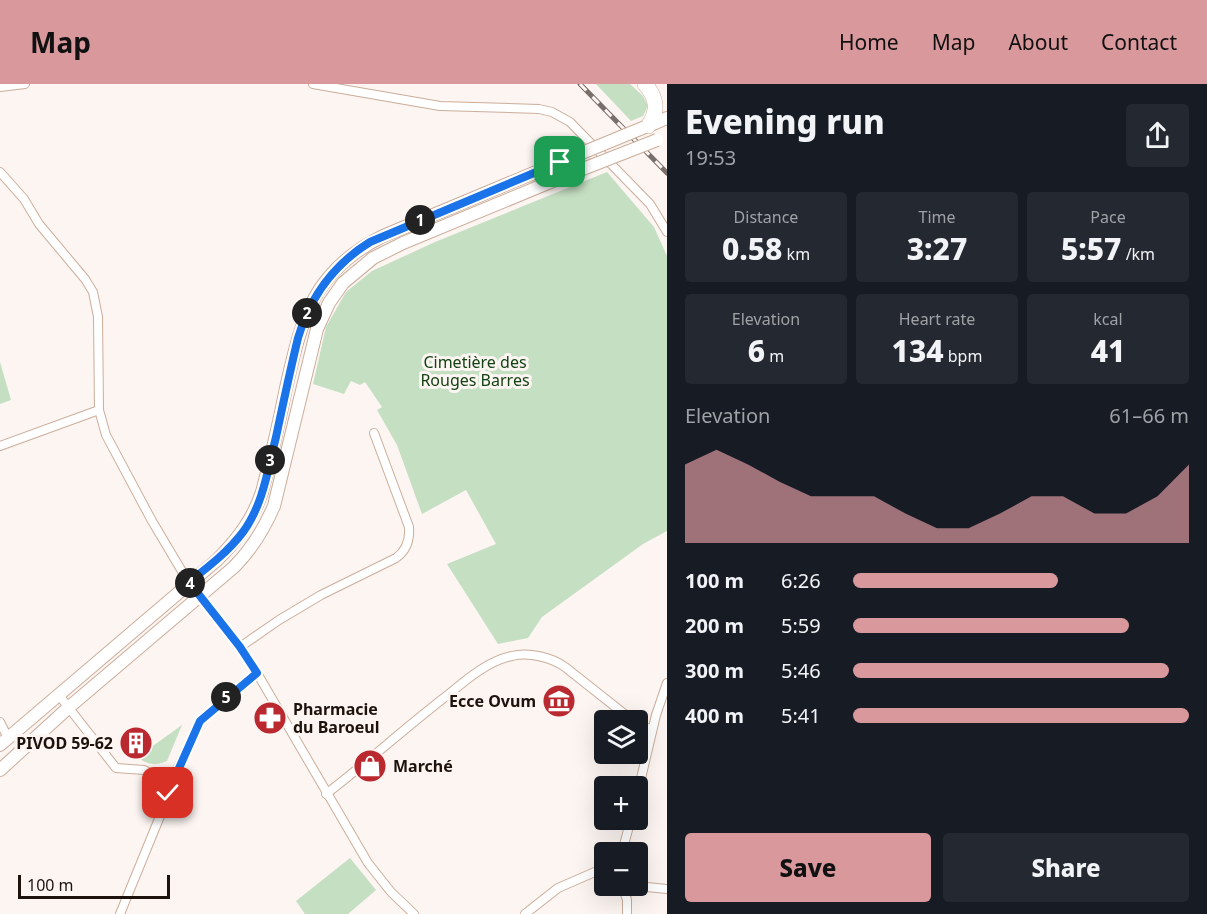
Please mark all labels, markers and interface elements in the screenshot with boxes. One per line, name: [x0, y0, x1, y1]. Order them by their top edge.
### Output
text: Map: [30, 23, 91, 61]
text: Home: [839, 28, 899, 56]
text: Map: [932, 28, 975, 56]
text: About: [1008, 28, 1068, 56]
text: Contact: [1101, 28, 1177, 56]
text: Evening run: [685, 99, 885, 144]
button: share: [1126, 104, 1189, 167]
pin: [534, 136, 585, 187]
text: 19:53: [685, 144, 736, 171]
icon: arrive: [543, 145, 576, 178]
pin: 1: [405, 205, 435, 235]
text: Distance: [734, 206, 798, 228]
text: Time: [918, 206, 956, 228]
text: Pace: [1090, 206, 1126, 228]
text: 1: [415, 209, 425, 231]
text: 0.58: [722, 228, 782, 269]
text: 3:27: [907, 228, 967, 269]
text: 5:57: [1061, 228, 1121, 269]
text: km: [782, 243, 810, 265]
text: /km: [1121, 243, 1155, 265]
pin: 2: [292, 298, 322, 328]
text: 2: [302, 302, 312, 324]
text: Elevation: [732, 308, 800, 330]
text: Heart rate: [899, 308, 975, 330]
text: kcal: [1093, 308, 1123, 330]
text: 6: [748, 330, 765, 371]
text: 134: [892, 330, 944, 371]
text: 41: [1091, 330, 1125, 371]
text: m: [765, 345, 784, 367]
text: bpm: [944, 345, 982, 367]
park label: Cimetière des Rouges Barres: [420, 351, 530, 391]
text: Elevation: [685, 402, 770, 429]
text: 61–66 m: [1109, 402, 1189, 429]
pin: 3: [255, 445, 285, 475]
text: 3: [265, 449, 275, 471]
text: 100 m: [685, 567, 744, 594]
text: 6:26: [781, 567, 821, 594]
pin: 4: [175, 568, 205, 598]
text: 4: [185, 572, 195, 594]
text: 200 m: [685, 612, 744, 639]
text: 5:59: [781, 612, 821, 639]
text: 300 m: [685, 657, 744, 684]
text: 5:46: [781, 657, 821, 684]
pin: 5: [211, 682, 241, 712]
museum icon: Ecce Ovum: [541, 683, 577, 719]
text: 5: [221, 686, 231, 708]
place label: Ecce Ovum: [449, 690, 536, 712]
place label: Pharmacie du Baroeul: [293, 698, 379, 738]
pharmacy icon: Pharmacie du Baroeul: [252, 700, 288, 736]
text: 400 m: [685, 702, 744, 729]
text: 5:41: [781, 702, 821, 729]
map controls: [594, 710, 648, 896]
button: layers: [594, 710, 648, 764]
building icon: PIVOD 59-62: [118, 725, 154, 761]
place label: PIVOD 59-62: [16, 732, 113, 754]
shop icon: Marché: [352, 748, 388, 784]
place label: Marché: [393, 755, 453, 777]
pin: [142, 767, 193, 818]
icon: check: [151, 776, 184, 809]
button: +: [594, 776, 648, 830]
button: Save: [685, 833, 931, 902]
button: Share: [943, 833, 1189, 902]
button: −: [594, 842, 648, 896]
scale bar: [18, 872, 170, 900]
text: 100 m: [27, 874, 74, 896]

